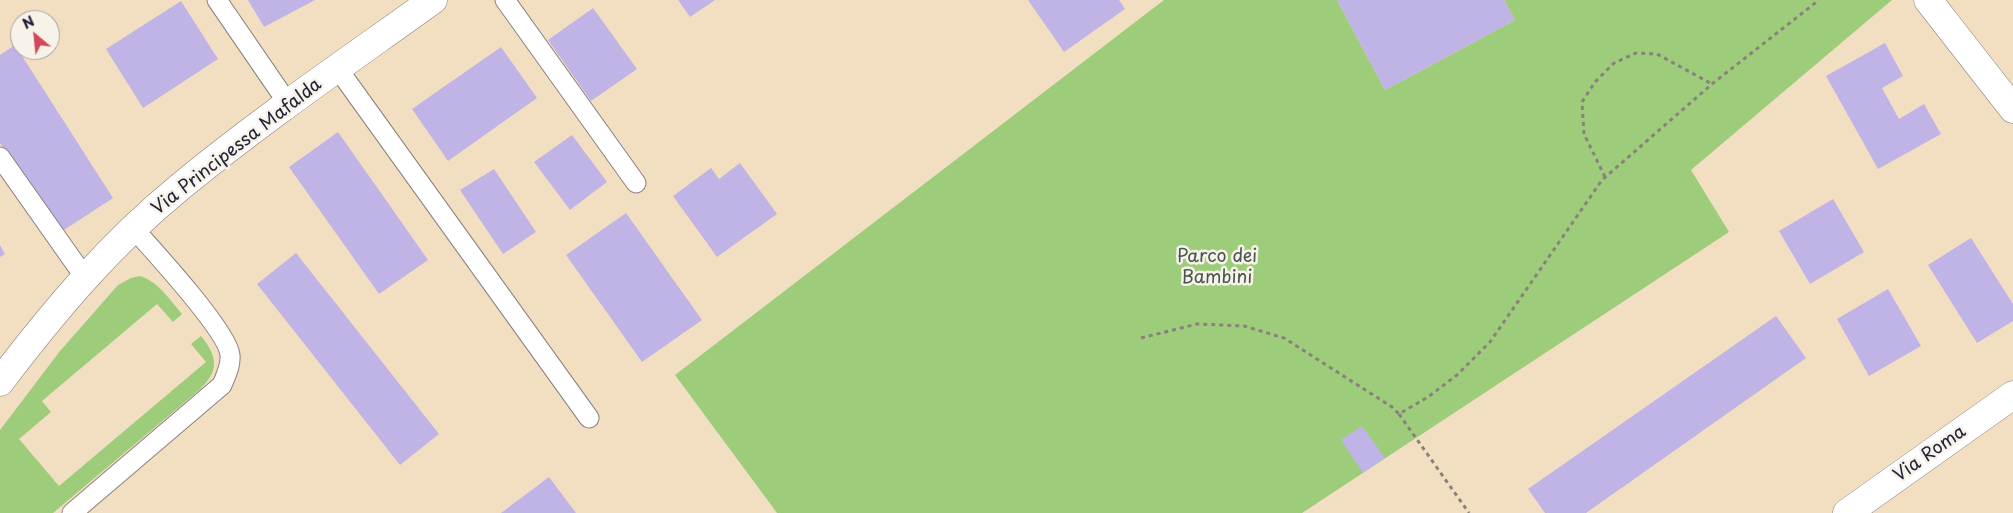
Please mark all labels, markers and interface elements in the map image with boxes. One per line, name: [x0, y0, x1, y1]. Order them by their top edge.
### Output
north arrow: [10, 10, 60, 60]
text: N: [18, 10, 38, 34]
street label: Via Principessa Mafalda: [148, 74, 326, 220]
park label: Parco dei Bambini: [1177, 246, 1257, 288]
street label: Via Roma: [1890, 421, 1970, 487]

